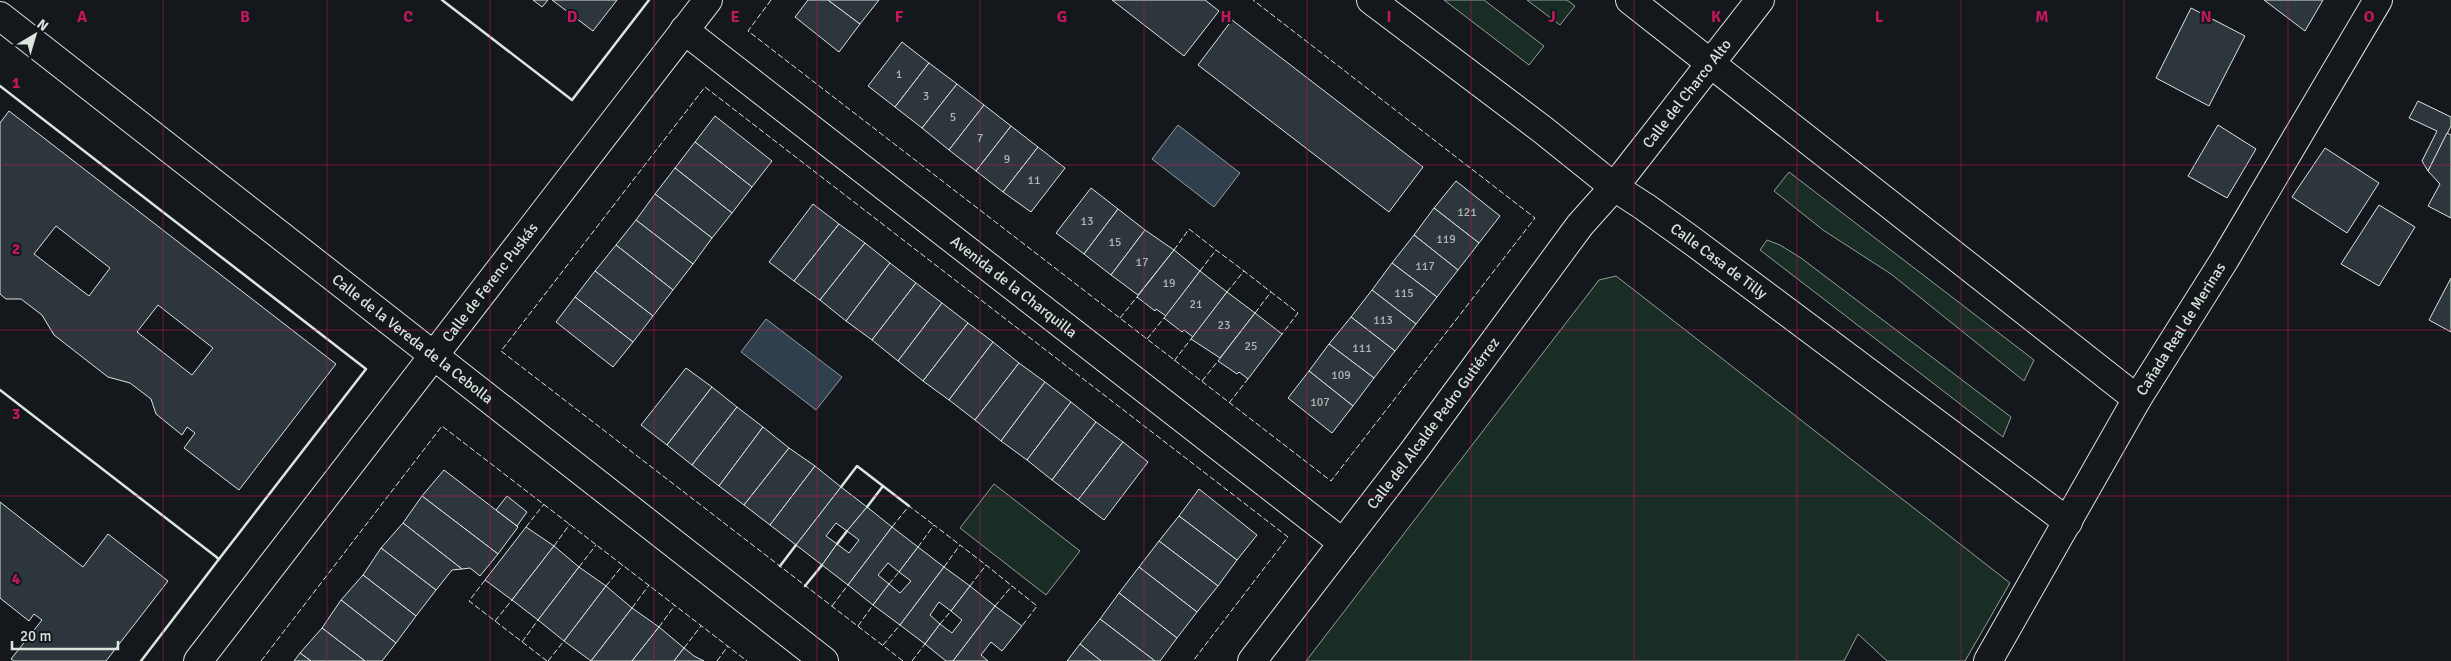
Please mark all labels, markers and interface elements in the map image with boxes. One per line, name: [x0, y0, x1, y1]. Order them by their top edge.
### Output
text: A: [77, 7, 88, 27]
text: B: [240, 7, 250, 27]
text: C: [403, 7, 413, 27]
text: D: [567, 7, 578, 27]
text: E: [730, 7, 740, 27]
text: F: [895, 7, 904, 27]
text: G: [1057, 7, 1067, 27]
text: H: [1221, 7, 1231, 27]
text: I: [1386, 7, 1392, 27]
text: J: [1548, 7, 1556, 27]
text: K: [1711, 7, 1721, 27]
text: L: [1875, 7, 1884, 27]
text: M: [2035, 7, 2049, 27]
text: N: [2200, 7, 2212, 27]
text: O: [2364, 7, 2375, 27]
north arrow: [10, 10, 60, 60]
text: N: [34, 15, 52, 35]
street label: Calle del Charco Alto: [1639, 35, 1735, 152]
house number: 1: [896, 67, 902, 82]
text: 1: [12, 73, 21, 93]
house number: 3: [923, 89, 929, 104]
house number: 5: [950, 110, 956, 125]
house number: 7: [977, 131, 983, 146]
house number: 9: [1004, 152, 1010, 167]
house number: 11: [1028, 173, 1040, 188]
house number: 121: [1457, 205, 1477, 220]
house number: 13: [1081, 214, 1093, 229]
street label: Calle de Ferenc Puskás: [438, 219, 542, 346]
street label: Calle Casa de Tilly: [1667, 219, 1771, 303]
street label: Avenida de la Charquilla: [947, 232, 1081, 341]
house number: 119: [1436, 232, 1456, 247]
house number: 15: [1109, 235, 1121, 250]
text: 2: [12, 239, 20, 259]
house number: 17: [1136, 255, 1148, 270]
house number: 117: [1415, 259, 1435, 274]
street label: Cañada Real de Merinas: [2132, 259, 2230, 399]
street label: Calle de la Vereda de la Cebolla: [328, 270, 497, 408]
house number: 19: [1163, 276, 1175, 291]
house number: 115: [1394, 286, 1414, 301]
house number: 21: [1190, 297, 1202, 312]
house number: 113: [1373, 313, 1393, 328]
house number: 23: [1218, 318, 1230, 333]
street label: Calle del Alcalde Pedro Gutiérrez: [1363, 334, 1503, 513]
house number: 25: [1245, 339, 1257, 354]
house number: 111: [1352, 341, 1372, 356]
house number: 109: [1331, 368, 1351, 383]
house number: 107: [1310, 395, 1330, 410]
text: 3: [12, 404, 20, 424]
text: 4: [12, 569, 21, 589]
scale bar: [12, 618, 119, 650]
text: 20 m: [20, 627, 51, 645]

